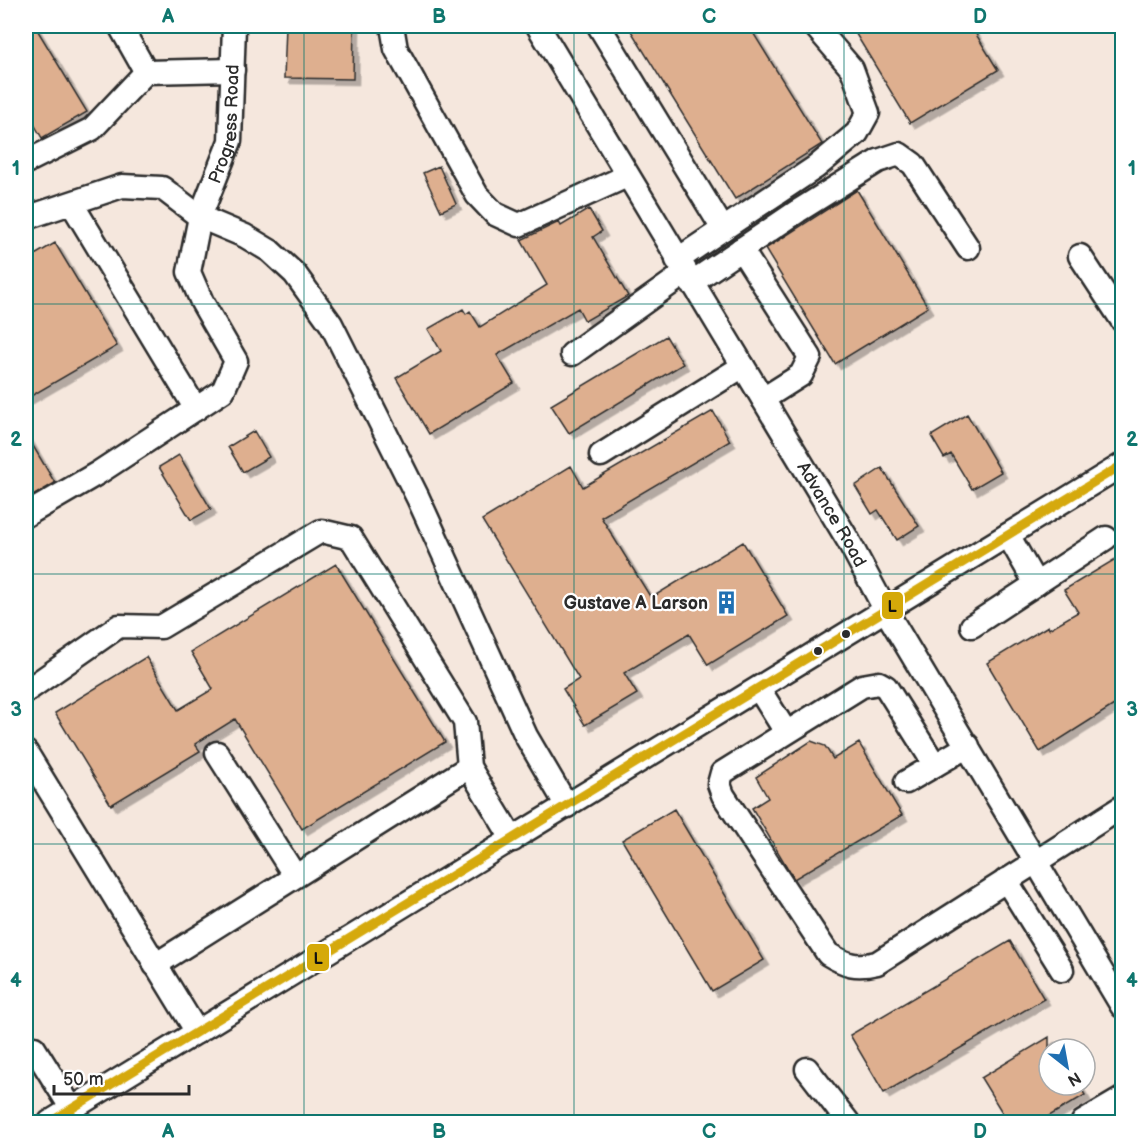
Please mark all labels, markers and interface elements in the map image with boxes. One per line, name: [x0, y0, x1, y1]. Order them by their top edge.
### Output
text: A: [161, 5, 175, 29]
text: B: [432, 5, 446, 29]
text: C: [702, 5, 716, 29]
text: D: [973, 5, 987, 29]
street label: Progress Road: [204, 64, 243, 186]
text: 1: [12, 157, 20, 181]
text: 1: [1128, 157, 1136, 181]
text: 2: [10, 428, 22, 452]
text: 2: [1126, 428, 1138, 452]
street label: Advance Road: [793, 458, 871, 571]
building icon: Gustave A Larson: [713, 590, 739, 616]
line badge: L: [881, 591, 904, 620]
place label: Gustave A Larson: [564, 593, 708, 614]
text: L: [887, 598, 897, 617]
unlabelled marker: [840, 628, 852, 640]
unlabelled marker: [812, 645, 824, 657]
text: 3: [10, 698, 22, 722]
text: 3: [1126, 698, 1138, 722]
line badge: L: [306, 943, 330, 972]
text: L: [313, 950, 323, 969]
text: 4: [10, 969, 22, 993]
text: 4: [1126, 969, 1138, 993]
north arrow: [1037, 1037, 1097, 1097]
scale bar: [54, 1058, 189, 1096]
text: N: [1064, 1067, 1084, 1090]
text: 50 m: [63, 1069, 104, 1090]
text: A: [161, 1120, 175, 1144]
text: B: [432, 1120, 446, 1144]
text: C: [702, 1120, 716, 1144]
text: D: [973, 1120, 987, 1144]

